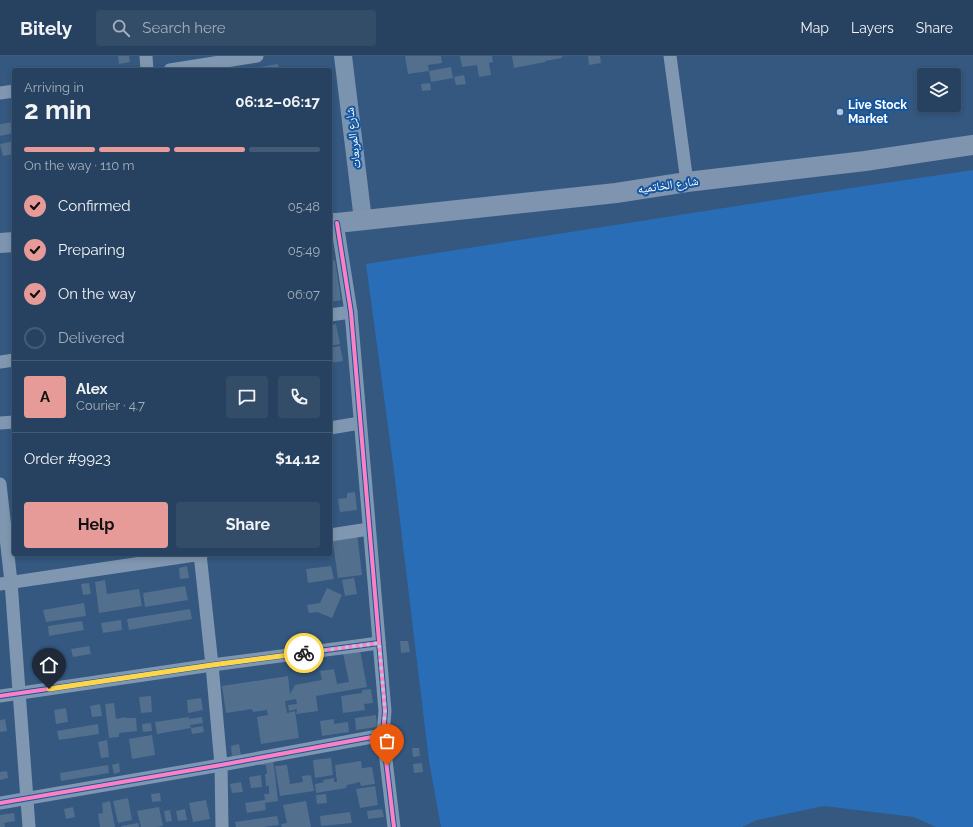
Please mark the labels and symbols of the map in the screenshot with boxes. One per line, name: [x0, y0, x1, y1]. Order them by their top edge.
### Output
place label: Live Stock Market: [848, 98, 907, 126]
street label: شارع المربعات: [342, 106, 365, 169]
marker: Live Stock Market: [835, 107, 845, 117]
street label: شارع الخاتميه: [637, 174, 699, 197]
courier: [284, 633, 324, 673]
pin: [32, 648, 66, 689]
pin: [370, 724, 404, 765]

